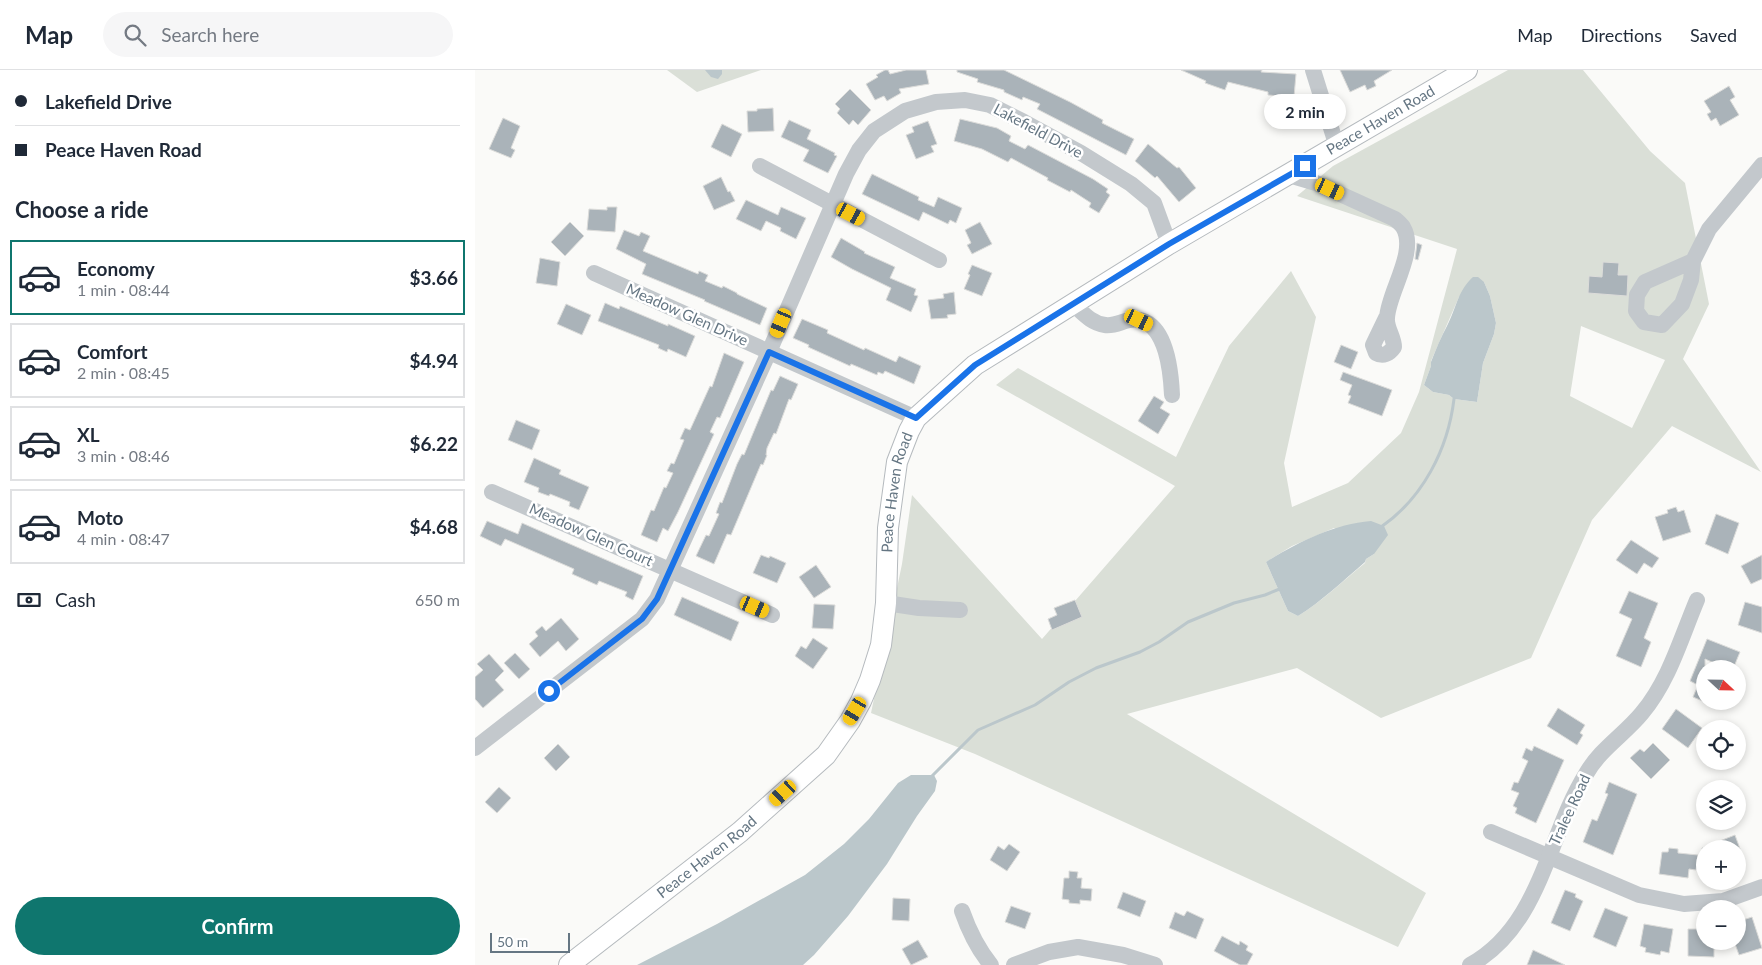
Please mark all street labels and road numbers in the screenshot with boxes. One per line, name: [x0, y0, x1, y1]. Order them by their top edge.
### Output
street label: Peace Haven Road: [1323, 81, 1437, 158]
street label: Lakefield Drive: [991, 99, 1086, 161]
street label: Meadow Glen Drive: [624, 279, 751, 349]
street label: Peace Haven Road: [877, 429, 916, 553]
street label: Meadow Glen Court: [527, 499, 657, 570]
street label: Tralee Road: [1545, 771, 1593, 848]
street label: Peace Haven Road: [653, 812, 760, 901]

